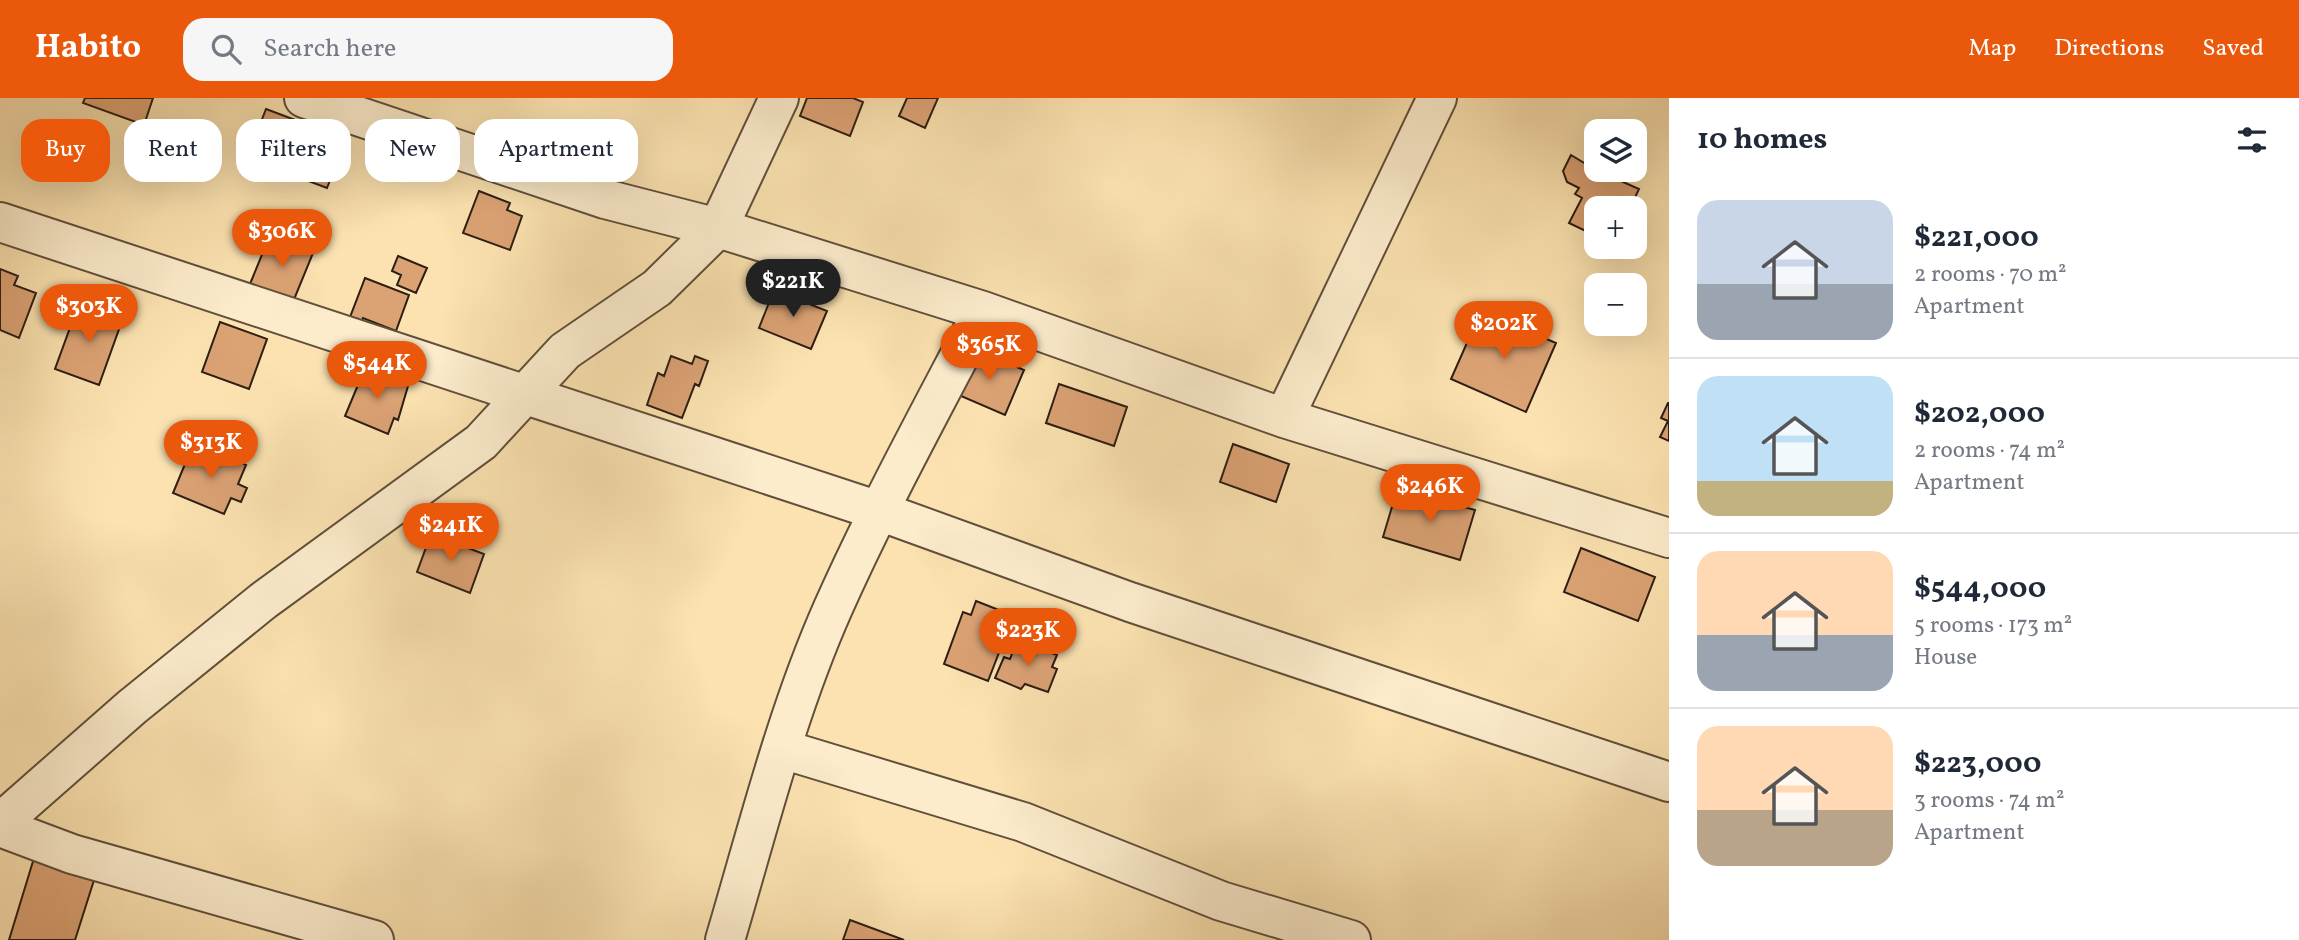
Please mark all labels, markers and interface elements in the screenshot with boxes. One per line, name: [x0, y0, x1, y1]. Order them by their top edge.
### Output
search box: [183, 18, 673, 81]
text: Habito: [35, 26, 141, 72]
icon: search: [207, 30, 245, 68]
text: Search here: [263, 31, 396, 67]
text: Map: [1968, 32, 2016, 66]
text: Directions: [2054, 32, 2164, 66]
text: Saved: [2202, 32, 2264, 66]
chip: Buy: [21, 119, 110, 182]
chip: Rent: [124, 119, 222, 182]
chip: Filters: [236, 119, 351, 182]
chip: New: [365, 119, 460, 182]
chip: Apartment: [474, 119, 638, 182]
map controls: [1584, 119, 1647, 336]
button: layers: [1584, 119, 1647, 182]
text: 10 homes: [1697, 119, 1827, 161]
icon: filters: [2233, 121, 2271, 159]
button: +: [1584, 196, 1647, 259]
pin: $306K: [233, 209, 331, 269]
text: $306K: [248, 216, 316, 248]
text: $221,000: [1914, 217, 2039, 259]
icon: home: [1753, 228, 1837, 312]
text: 2 rooms · 70 m²: [1914, 259, 2067, 291]
pin: $221K: [744, 260, 842, 319]
text: $221K: [762, 266, 824, 298]
button: −: [1584, 273, 1647, 336]
pin: $303K: [40, 285, 138, 344]
text: $303K: [56, 291, 122, 323]
text: Apartment: [1914, 291, 2025, 323]
pin: $202K: [1455, 302, 1553, 361]
text: $202K: [1470, 308, 1538, 340]
pin: $365K: [940, 322, 1038, 382]
text: $365K: [957, 329, 1021, 361]
pin: $544K: [328, 342, 426, 401]
text: $544K: [343, 348, 411, 380]
text: $202,000: [1914, 393, 2045, 435]
icon: home: [1753, 404, 1837, 488]
pin: $313K: [162, 420, 260, 480]
text: $313K: [180, 427, 242, 459]
text: 2 rooms · 74 m²: [1914, 435, 2065, 467]
pin: $246K: [1381, 464, 1479, 524]
text: Apartment: [1914, 467, 2025, 499]
text: $246K: [1396, 471, 1464, 503]
pin: $241K: [402, 504, 500, 563]
text: $241K: [419, 510, 483, 542]
text: $544,000: [1914, 568, 2046, 610]
icon: home: [1753, 579, 1837, 663]
pin: $223K: [979, 608, 1077, 668]
text: 5 rooms · 173 m²: [1914, 610, 2072, 642]
text: $223K: [996, 615, 1060, 647]
text: House: [1914, 642, 1977, 674]
text: $223,000: [1914, 743, 2042, 785]
icon: home: [1753, 754, 1837, 838]
text: 3 rooms · 74 m²: [1914, 785, 2064, 817]
text: Apartment: [1914, 817, 2025, 849]

